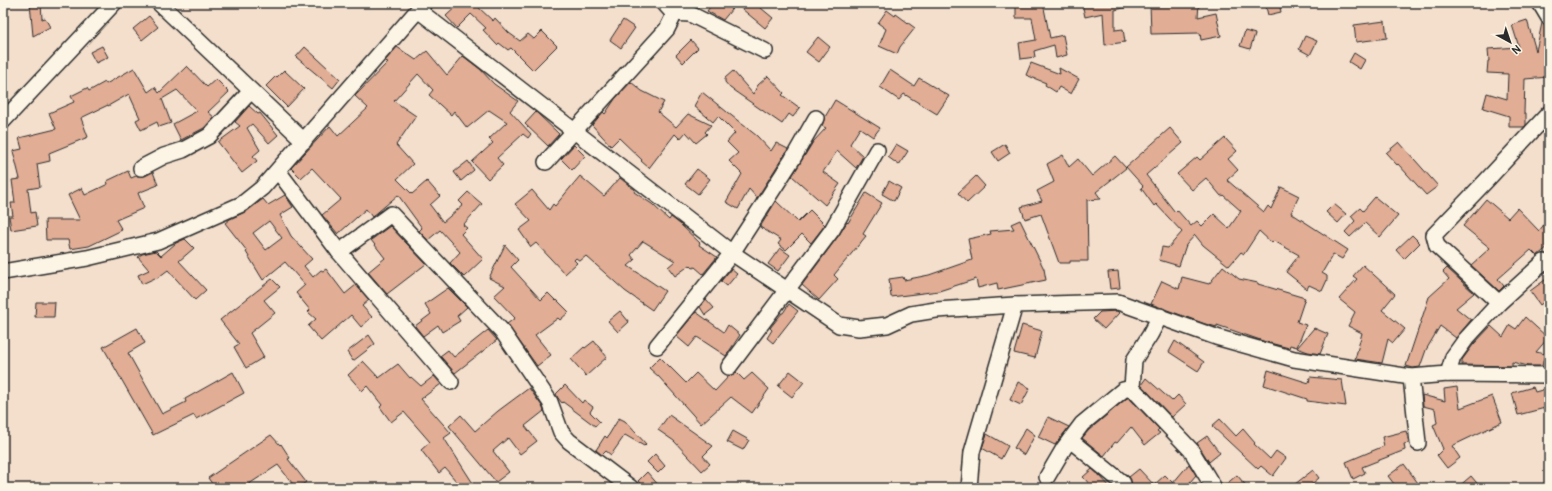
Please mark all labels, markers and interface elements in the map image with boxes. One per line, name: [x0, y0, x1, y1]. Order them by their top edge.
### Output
north arrow: [1490, 22, 1530, 62]
text: N: [1509, 42, 1523, 57]

